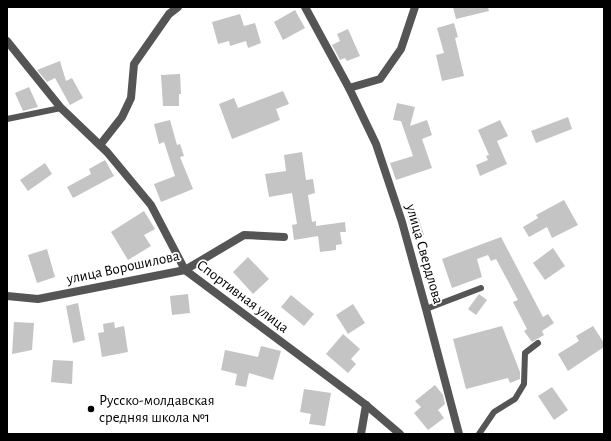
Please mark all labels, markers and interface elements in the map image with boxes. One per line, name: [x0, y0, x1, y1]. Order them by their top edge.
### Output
street label: улица Свердлова: [403, 202, 446, 306]
street label: улица Ворошилова: [64, 248, 181, 287]
street label: Спортивная улица: [194, 257, 291, 336]
place label: Русско-молдавская средняя школа №1: [99, 393, 215, 425]
marker: Русско-молдавская средняя школа №1: [86, 404, 96, 414]

